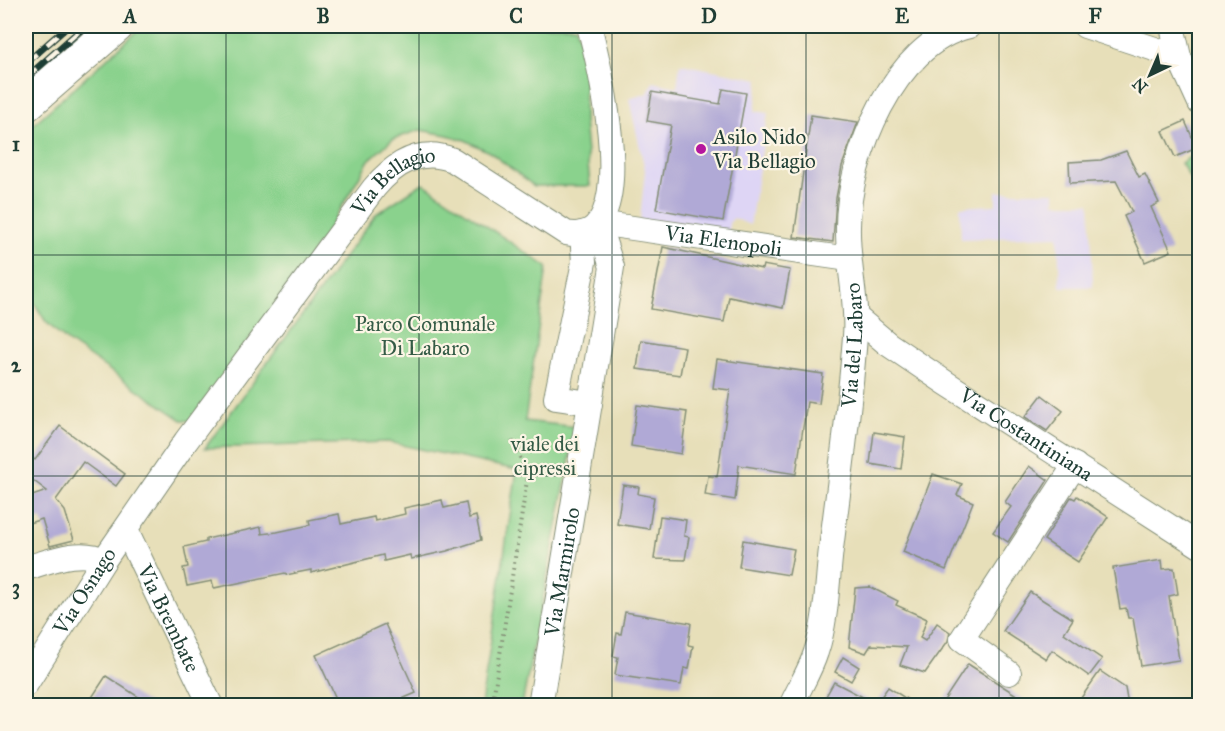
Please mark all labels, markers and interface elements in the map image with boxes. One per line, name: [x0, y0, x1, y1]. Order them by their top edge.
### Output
text: A: [121, 4, 137, 28]
text: B: [316, 4, 330, 28]
text: C: [509, 4, 523, 28]
text: D: [701, 4, 717, 28]
text: E: [895, 4, 910, 28]
text: F: [1088, 4, 1102, 28]
north arrow: [1120, 45, 1180, 105]
text: N: [1128, 74, 1151, 97]
place label: Asilo Nido Via Bellagio: [712, 124, 816, 174]
text: 1: [12, 132, 20, 156]
street label: Via Bellagio: [345, 142, 436, 221]
marker: Asilo Nido Via Bellagio: [694, 142, 708, 156]
street label: Via Elenopoli: [662, 220, 784, 262]
street label: Via del Labaro: [835, 281, 869, 410]
park label: Parco Comunale Di Labaro: [355, 311, 496, 361]
text: 2: [11, 353, 22, 377]
street label: Via Costantiniana: [954, 381, 1098, 487]
park label: viale dei cipressi: [510, 431, 580, 481]
street label: Via Marmirolo: [539, 505, 586, 639]
street label: Via Osnago: [47, 542, 122, 640]
street label: Via Brembate: [131, 559, 206, 677]
text: 3: [12, 575, 20, 600]

